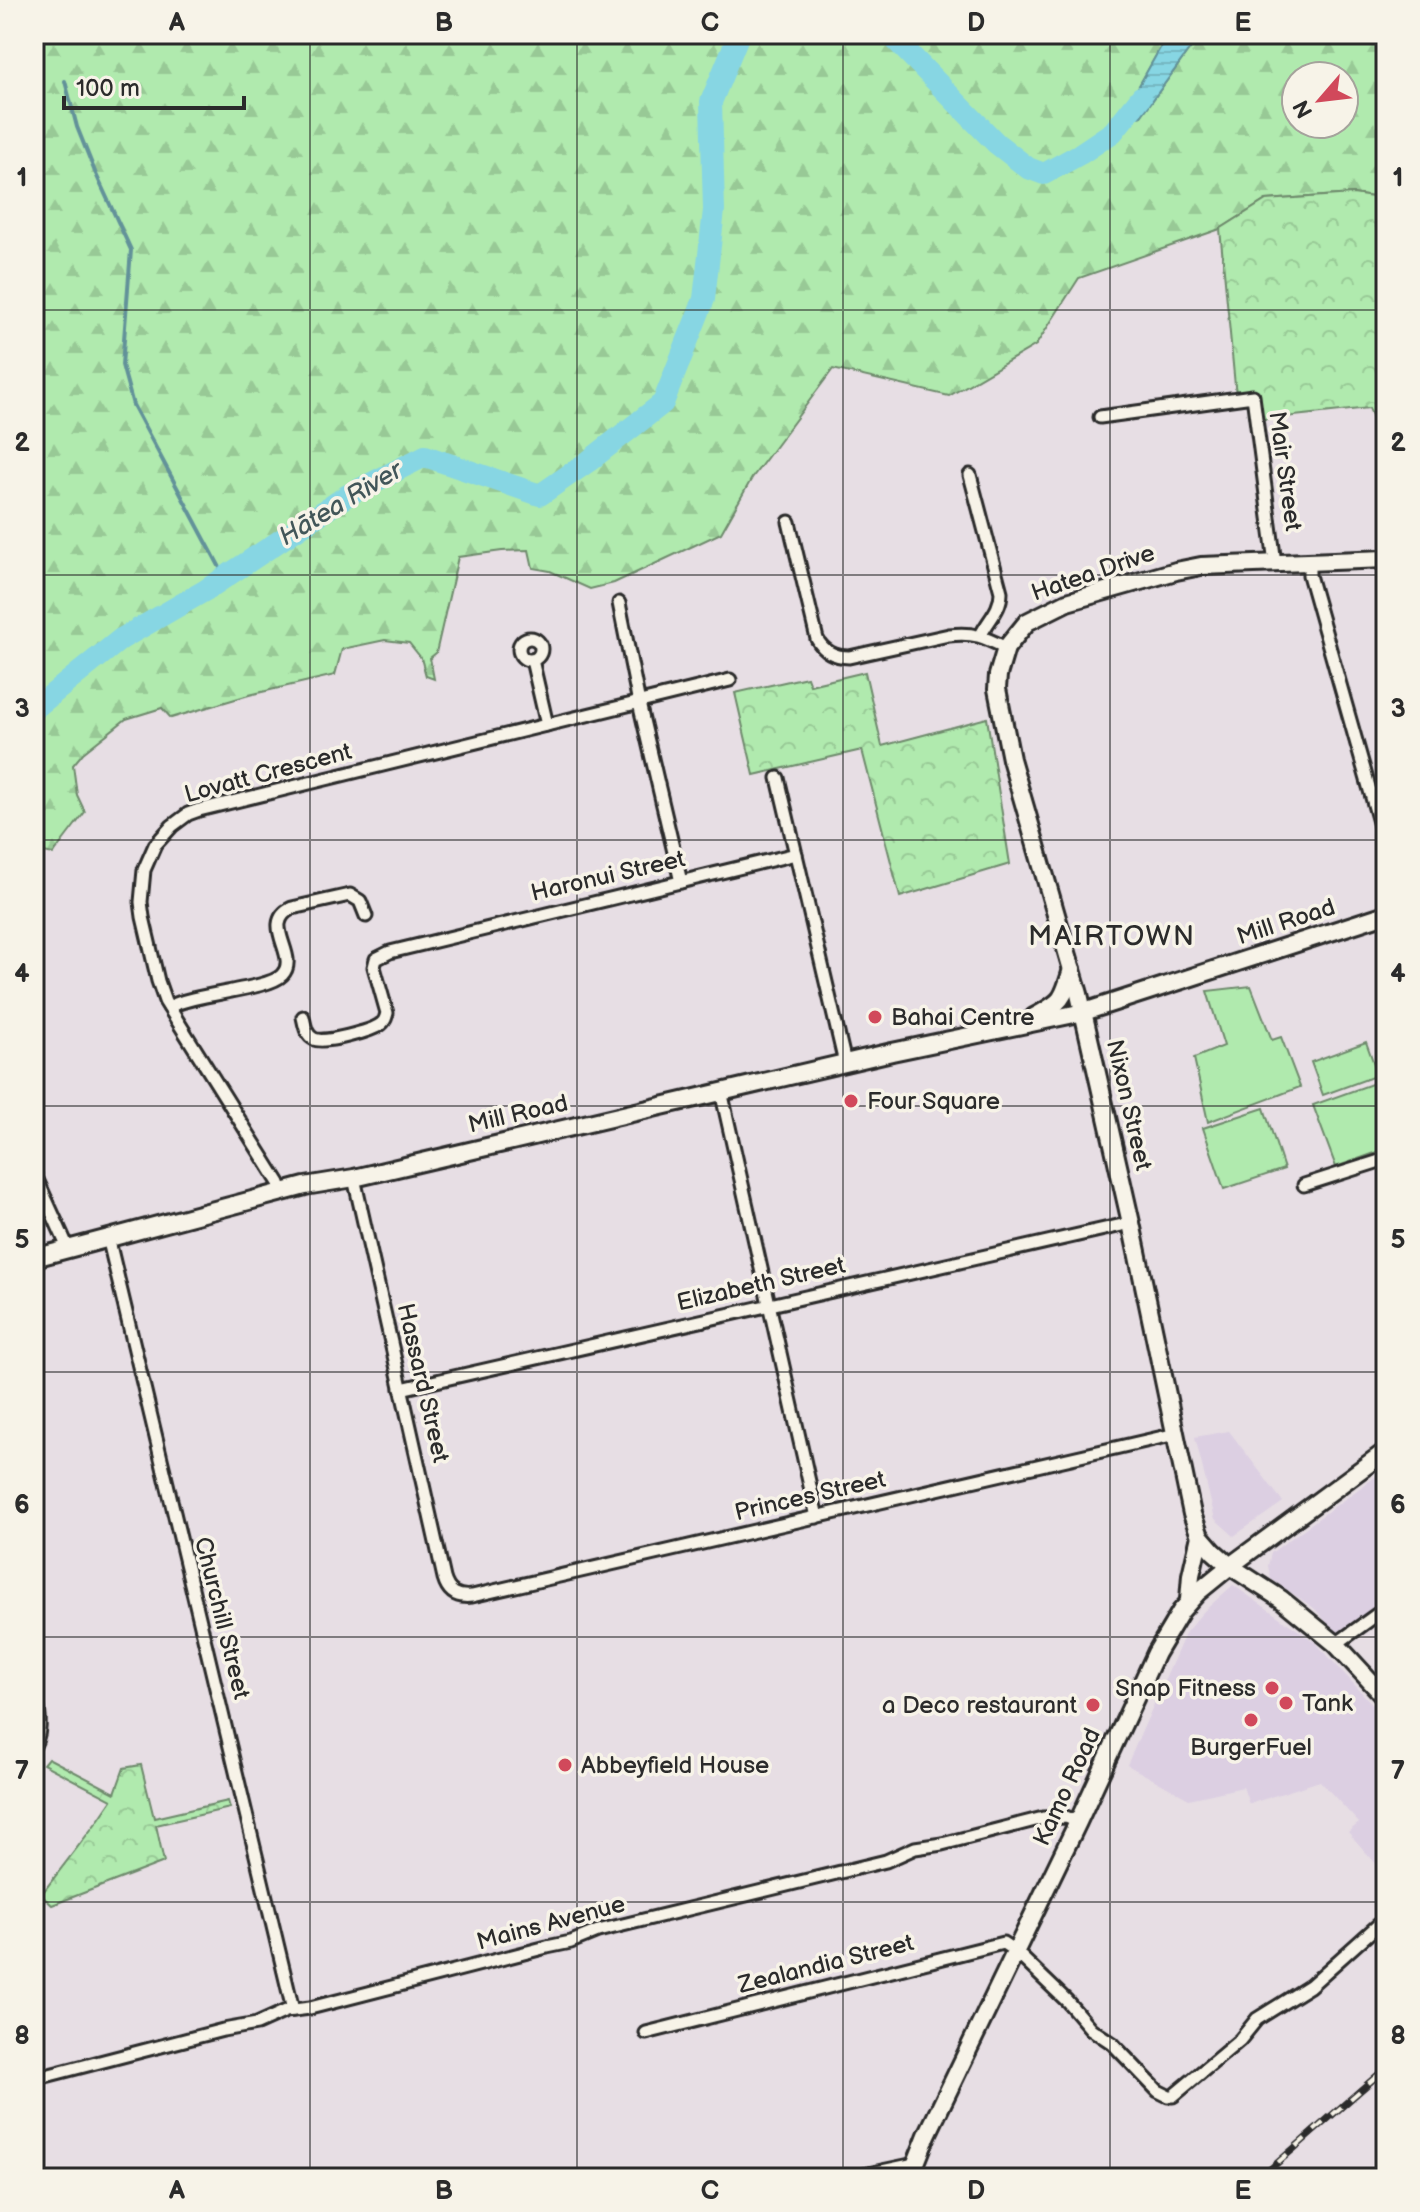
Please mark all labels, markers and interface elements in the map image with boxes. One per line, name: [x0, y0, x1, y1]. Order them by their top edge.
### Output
text: A: [168, 8, 185, 39]
text: B: [435, 8, 453, 39]
text: C: [701, 8, 719, 39]
text: D: [967, 8, 985, 39]
text: E: [1235, 8, 1252, 39]
scale bar: [64, 60, 244, 110]
north arrow: [1280, 60, 1360, 140]
text: 100 m: [76, 74, 140, 103]
text: N: [1288, 95, 1319, 122]
text: 1: [17, 163, 27, 194]
text: 1: [1393, 163, 1403, 194]
street label: Mair Street: [1262, 409, 1308, 533]
text: 2: [14, 428, 30, 459]
text: 2: [1390, 428, 1406, 459]
water label: Hātea River: [274, 454, 410, 553]
street label: Hatea Drive: [1028, 538, 1158, 608]
text: 3: [14, 694, 30, 725]
text: 3: [1390, 694, 1406, 725]
street label: Lovatt Crescent: [181, 737, 355, 809]
street label: Haronui Street: [528, 844, 688, 908]
street label: Mill Road: [1233, 893, 1339, 951]
district label: MAIRTOWN: [1028, 920, 1196, 953]
text: 4: [14, 959, 30, 990]
text: 4: [1390, 959, 1406, 990]
place label: Bahai Centre: [891, 1003, 1035, 1032]
marker: Bahai Centre: [866, 1008, 884, 1026]
street label: Nixon Street: [1100, 1037, 1158, 1174]
place label: Four Square: [867, 1087, 1000, 1116]
street label: Mill Road: [465, 1088, 571, 1140]
marker: Four Square: [842, 1092, 860, 1110]
text: 5: [14, 1225, 30, 1256]
text: 5: [1390, 1225, 1406, 1256]
street label: Elizabeth Street: [674, 1250, 849, 1317]
street label: Hassard Street: [391, 1301, 456, 1466]
street label: Princes Street: [732, 1464, 889, 1527]
text: 6: [14, 1490, 30, 1521]
text: 6: [1390, 1490, 1406, 1521]
street label: Churchill Street: [188, 1534, 256, 1703]
place label: Snap Fitness: [1115, 1674, 1256, 1703]
marker: Snap Fitness: [1263, 1679, 1281, 1697]
place label: Tank: [1302, 1689, 1353, 1718]
place label: a Deco restaurant: [882, 1691, 1078, 1720]
marker: Tank: [1277, 1694, 1295, 1712]
marker: a Deco restaurant: [1084, 1696, 1102, 1714]
marker: BurgerFuel: [1242, 1711, 1260, 1729]
street label: Kamo Road: [1027, 1723, 1107, 1851]
place label: BurgerFuel: [1190, 1733, 1312, 1762]
place label: Abbeyfield House: [581, 1751, 769, 1780]
text: 7: [15, 1756, 29, 1787]
marker: Abbeyfield House: [556, 1756, 574, 1774]
text: 7: [1391, 1756, 1405, 1787]
street label: Mains Avenue: [474, 1889, 628, 1957]
street label: Zealandia Street: [734, 1928, 917, 2000]
text: 8: [14, 2021, 30, 2052]
text: 8: [1390, 2021, 1406, 2052]
text: A: [168, 2176, 185, 2207]
text: B: [435, 2176, 453, 2207]
text: C: [701, 2176, 719, 2207]
text: D: [967, 2176, 985, 2207]
text: E: [1235, 2176, 1252, 2207]

